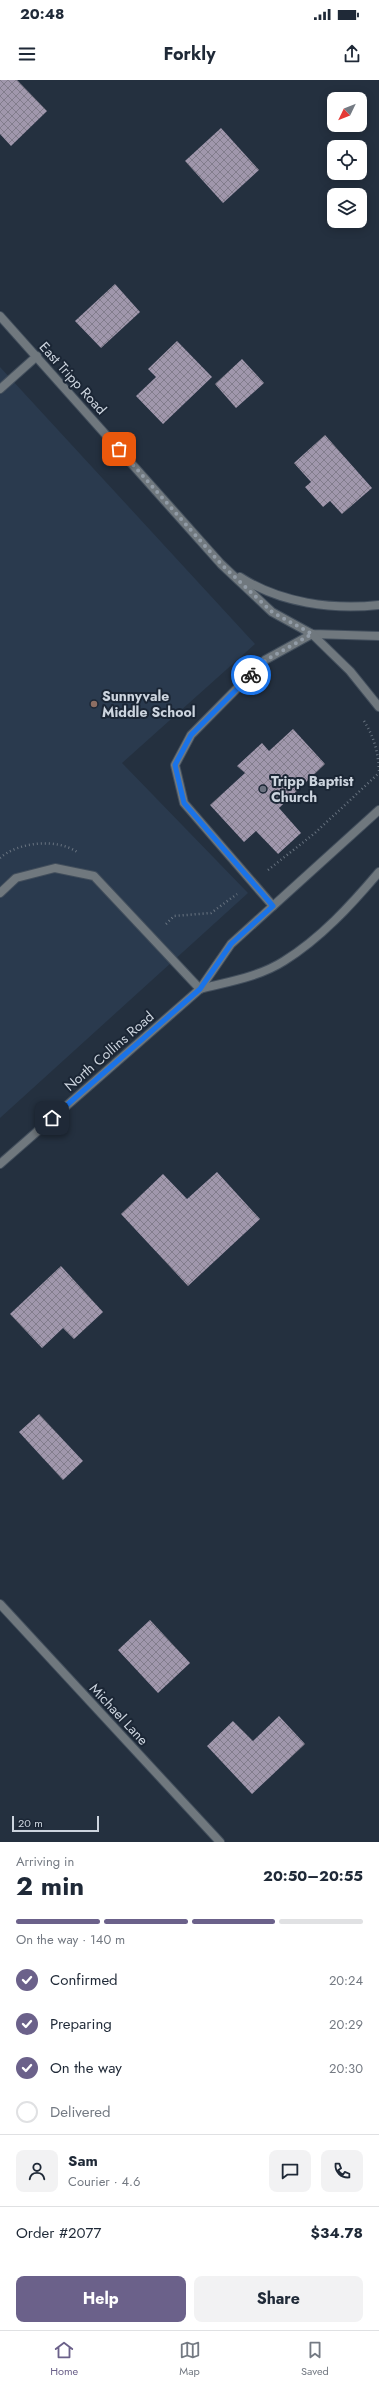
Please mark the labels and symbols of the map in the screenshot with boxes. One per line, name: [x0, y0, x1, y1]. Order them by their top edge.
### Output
north arrow: [327, 92, 367, 132]
street label: East Tripp Road: [35, 337, 111, 419]
pin: [102, 432, 136, 466]
courier: [231, 655, 271, 695]
place label: Sunnyvale Middle School: [102, 686, 196, 722]
marker: Sunnyvale Middle School: [89, 699, 99, 709]
place label: Tripp Baptist Church: [271, 771, 354, 807]
marker: Tripp Baptist Church: [258, 784, 268, 794]
street label: North Collins Road: [60, 1006, 158, 1096]
pin: [35, 1101, 69, 1135]
street label: Michael Lane: [85, 1679, 153, 1749]
scale bar: [12, 1814, 99, 1833]

